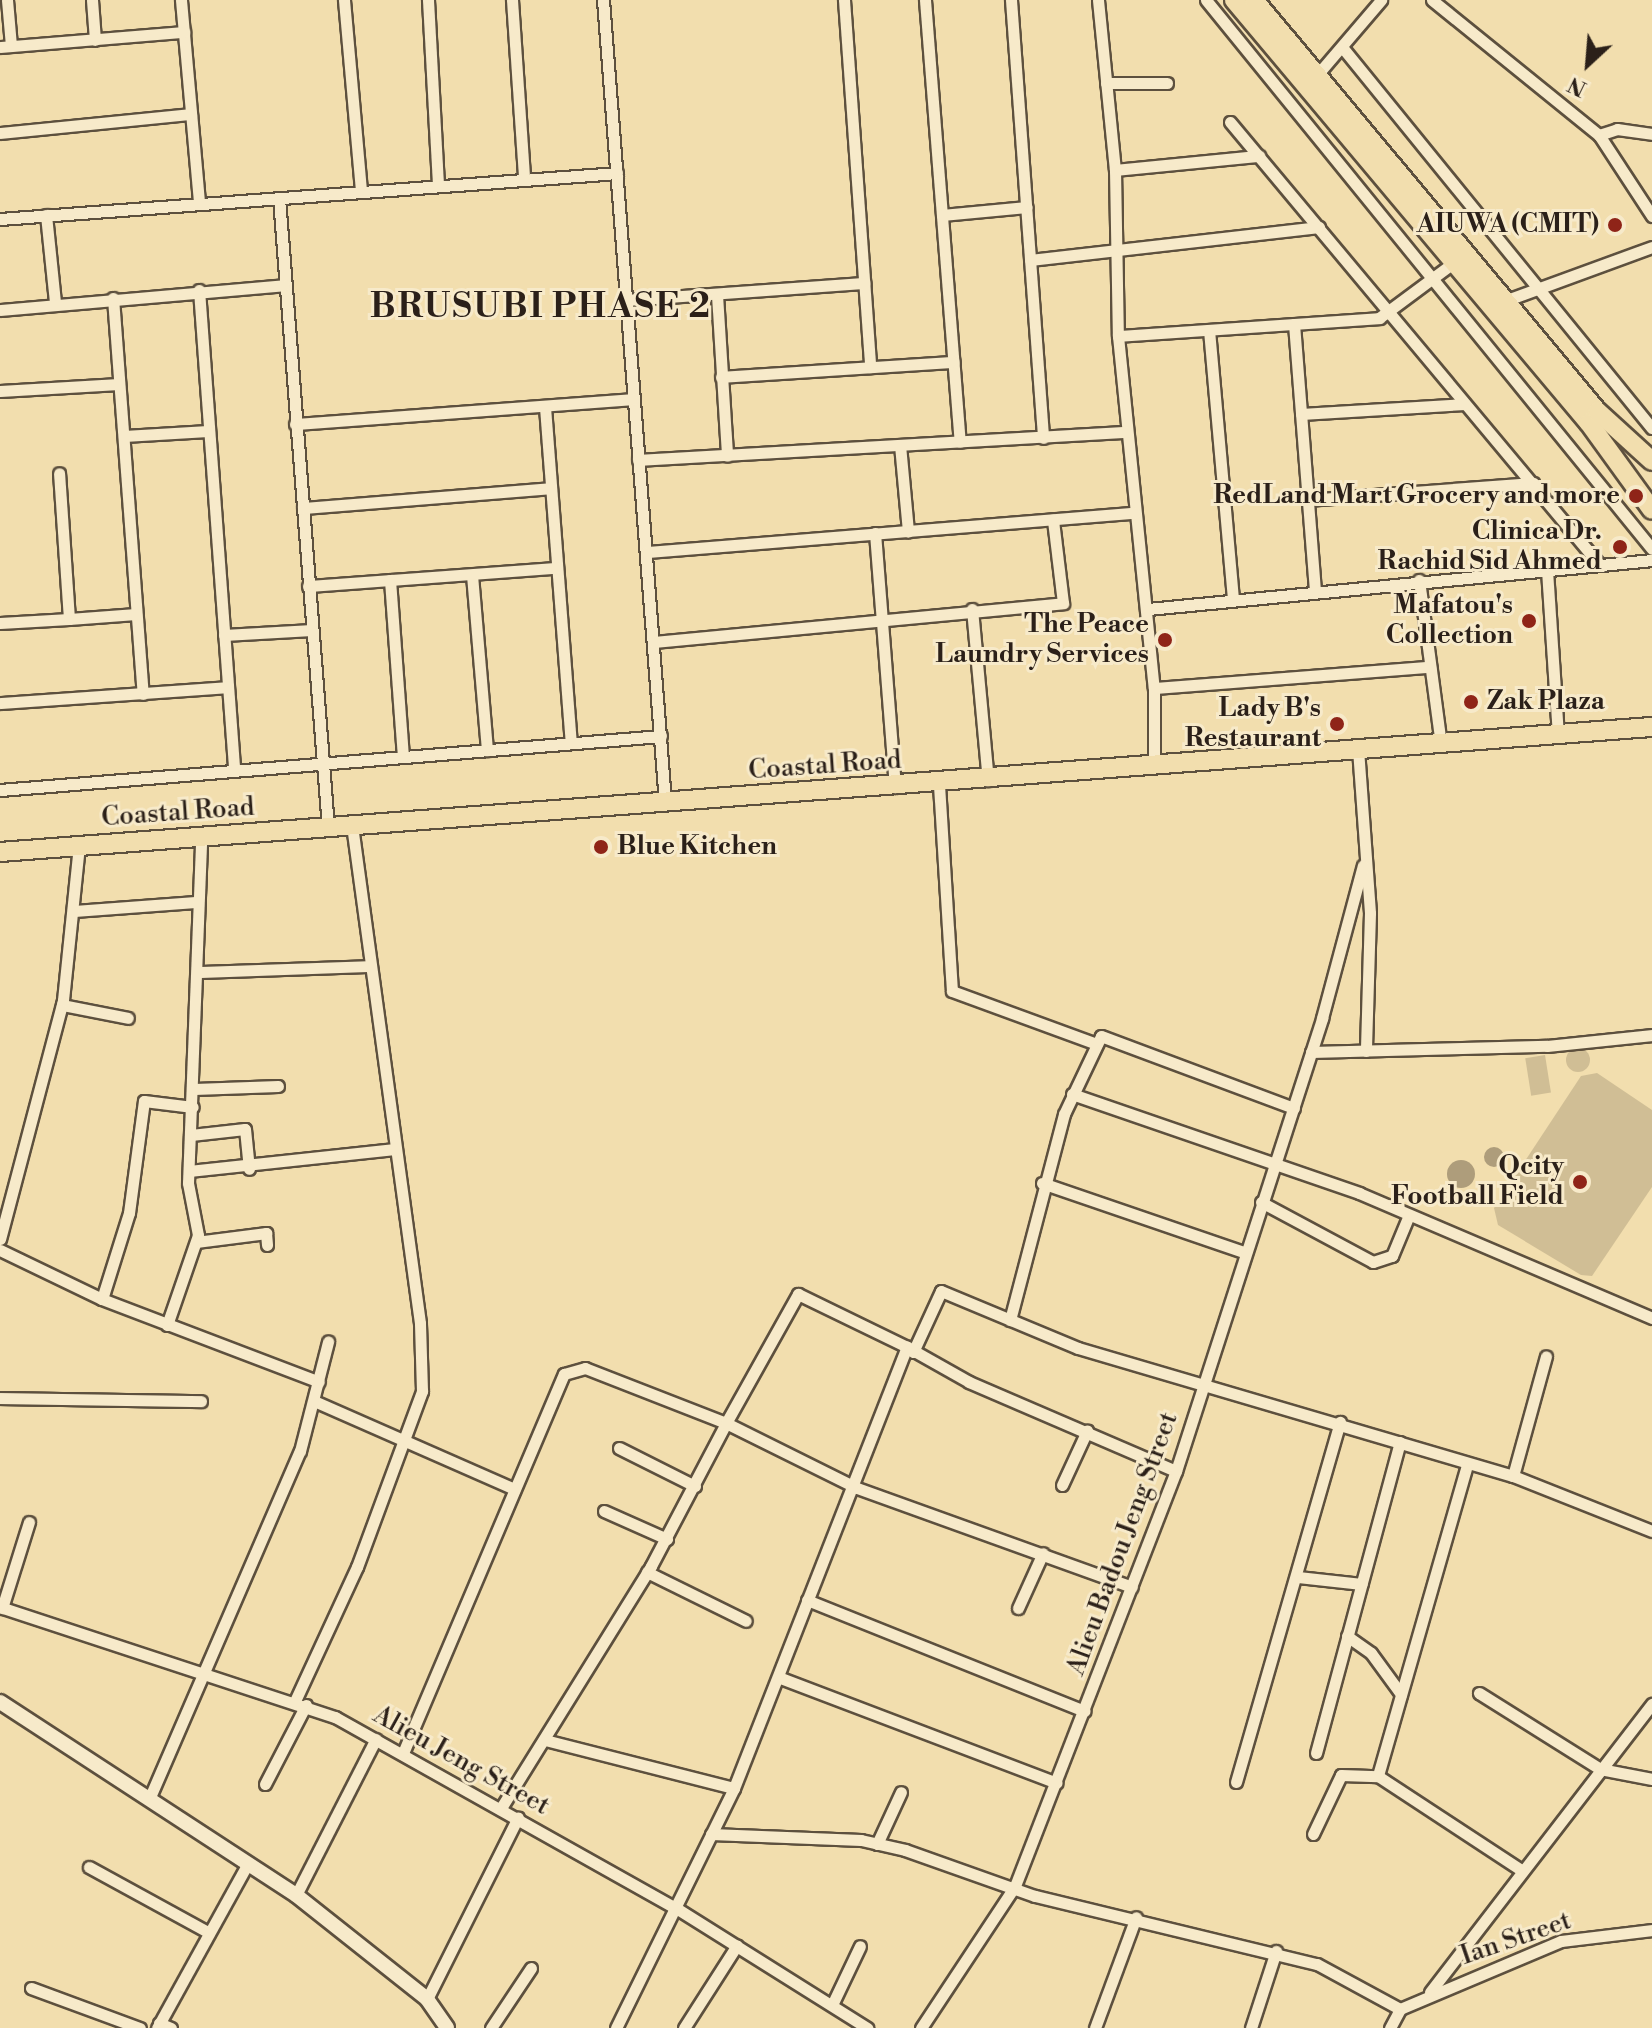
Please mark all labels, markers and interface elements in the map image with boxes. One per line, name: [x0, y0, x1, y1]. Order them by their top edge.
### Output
north arrow: [1548, 24, 1628, 104]
text: N: [1564, 70, 1591, 102]
place label: AIUWA (CMIT): [1416, 209, 1599, 241]
marker: AIUWA (CMIT): [1606, 216, 1624, 234]
district label: BRUSUBI PHASE 2: [370, 288, 712, 328]
place label: RedLand Mart Grocery and more: [1213, 480, 1620, 512]
marker: RedLand Mart Grocery and more: [1627, 487, 1645, 505]
place label: Clinica Dr. Rachid Sid Ahmed: [1378, 516, 1602, 578]
marker: Clinica Dr. Rachid Sid Ahmed: [1609, 536, 1631, 558]
place label: Mafatou's Collection: [1386, 590, 1513, 652]
place label: The Peace Laundry Services: [935, 609, 1149, 670]
marker: Mafatou's Collection: [1520, 612, 1538, 630]
marker: The Peace Laundry Services: [1156, 631, 1174, 649]
place label: Zak Plaza: [1487, 686, 1605, 718]
place label: Lady B's Restaurant: [1185, 693, 1321, 754]
marker: Zak Plaza: [1462, 693, 1480, 711]
marker: Lady B's Restaurant: [1328, 715, 1346, 733]
street label: Coastal Road: [747, 745, 903, 787]
street label: Coastal Road: [100, 792, 256, 834]
place label: Blue Kitchen: [617, 831, 777, 863]
marker: Blue Kitchen: [592, 838, 610, 856]
place label: Qcity Football Field: [1391, 1151, 1564, 1212]
marker: Qcity Football Field: [1571, 1173, 1589, 1191]
street label: Alieu Badou Jeng Street: [1061, 1408, 1185, 1680]
street label: Alieu Jeng Street: [367, 1700, 555, 1822]
street label: Ian Street: [1457, 1906, 1575, 1972]

